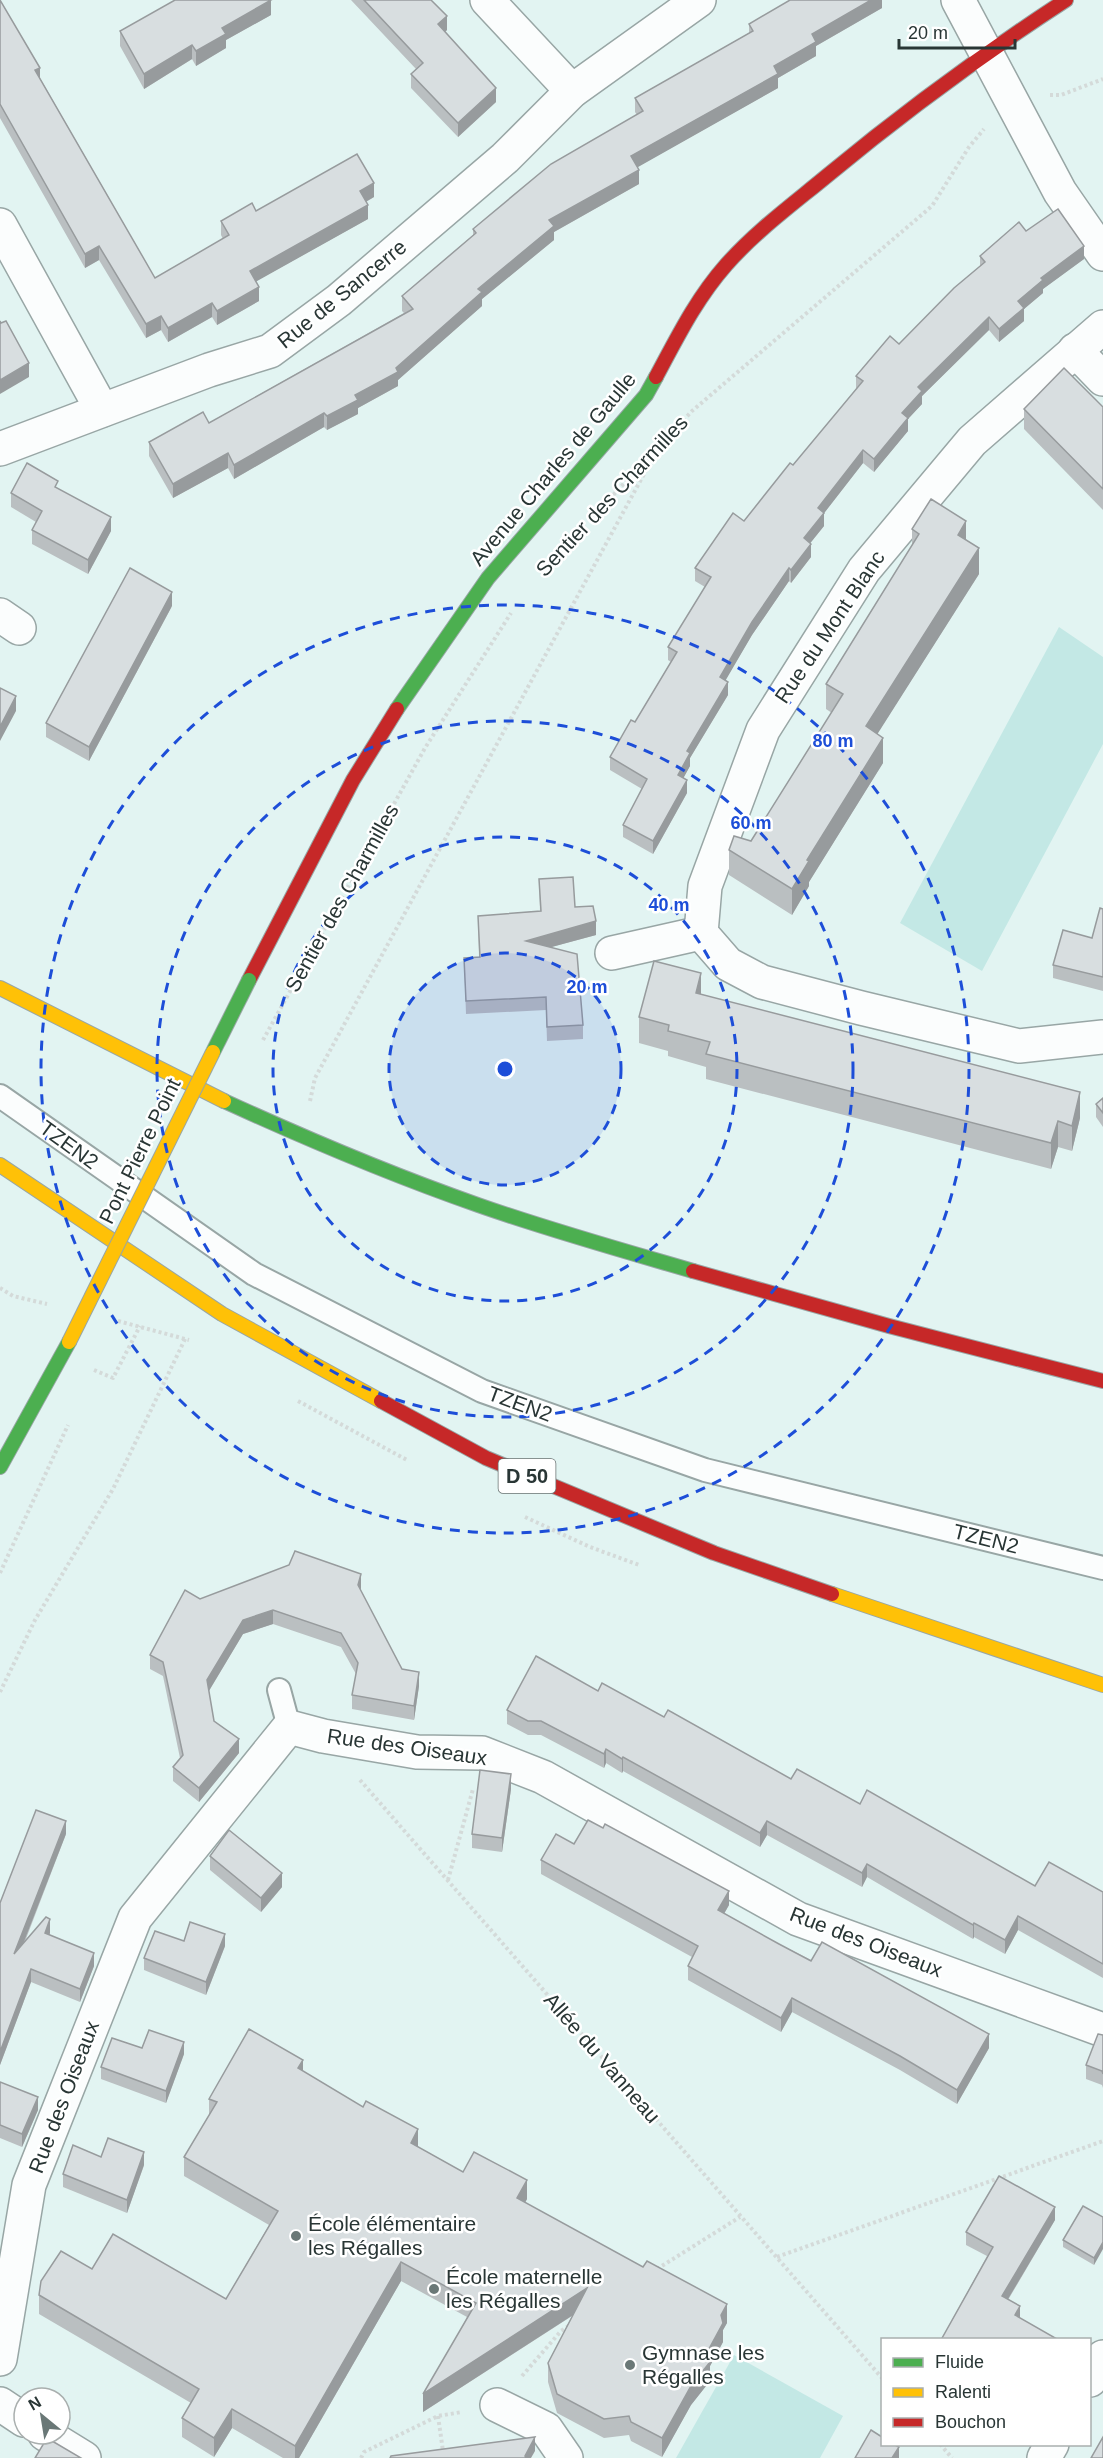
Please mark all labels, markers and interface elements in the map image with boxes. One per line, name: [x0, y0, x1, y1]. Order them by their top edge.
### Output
scale bar: [899, 12, 1014, 50]
text: 20 m: [908, 23, 948, 43]
street label: Rue de Sancerre: [273, 235, 411, 353]
street label: Avenue Charles de Gaulle: [465, 368, 640, 570]
street label: Sentier des Charmilles: [531, 411, 692, 581]
street label: Rue du Mont Blanc: [770, 546, 889, 707]
text: 80 m: [812, 731, 854, 751]
street label: Sentier des Charmilles: [280, 800, 403, 996]
text: 60 m: [730, 813, 772, 833]
text: 40 m: [648, 895, 690, 915]
text: 20 m: [566, 977, 608, 997]
centre of rings: [495, 1059, 515, 1079]
street label: Pont Pierre Point: [94, 1074, 185, 1227]
street label: TZEN2: [36, 1116, 103, 1173]
street label: TZEN2: [485, 1381, 555, 1426]
road number: D 50: [498, 1459, 556, 1493]
street label: TZEN2: [951, 1519, 1021, 1558]
street label: Rue des Oiseaux: [326, 1724, 489, 1769]
street label: Rue des Oiseaux: [787, 1902, 946, 1981]
street label: Allée du Vanneau: [540, 1988, 665, 2127]
street label: Rue des Oiseaux: [24, 2017, 103, 2176]
place label: École élémentaire les Régalles: [308, 2212, 476, 2259]
marker: École élémentaire les Régalles: [289, 2229, 303, 2243]
place label: École maternelle les Régalles: [446, 2265, 602, 2312]
marker: École maternelle les Régalles: [427, 2282, 441, 2296]
legend: [881, 2338, 1091, 2446]
place label: Gymnase les Régalles: [642, 2341, 765, 2388]
text: Fluide: [935, 2352, 984, 2372]
marker: Gymnase les Régalles: [623, 2358, 637, 2372]
text: Ralenti: [935, 2382, 991, 2402]
north arrow: [12, 2386, 72, 2446]
text: N: [25, 2393, 44, 2414]
text: Bouchon: [935, 2412, 1006, 2432]

